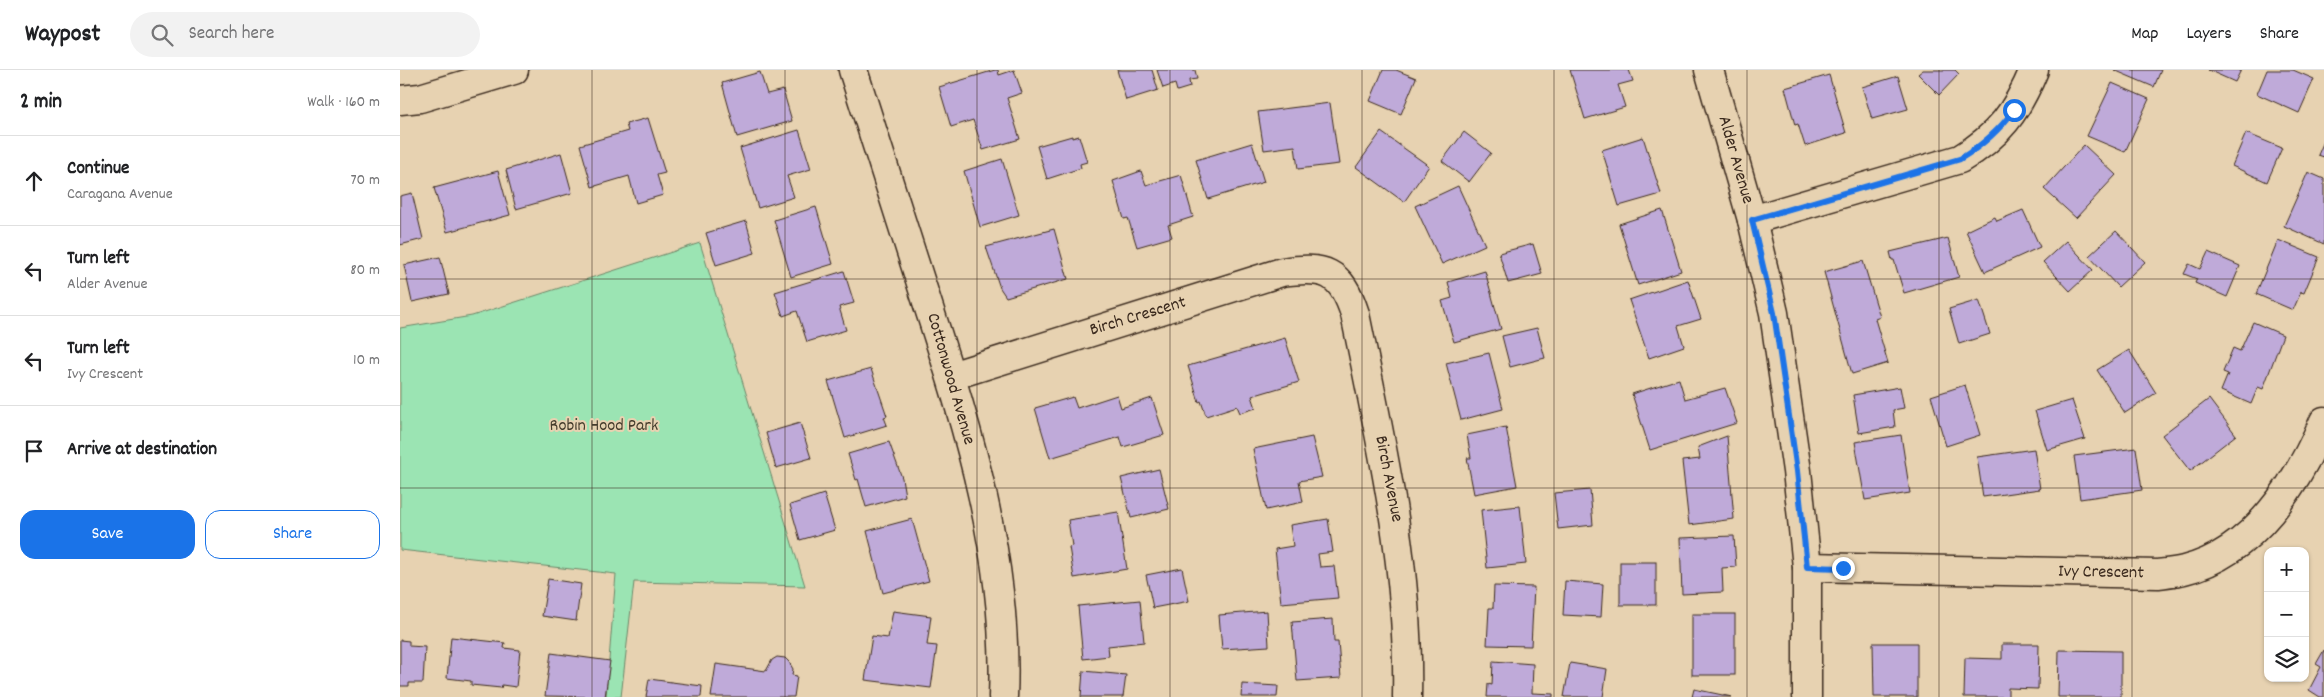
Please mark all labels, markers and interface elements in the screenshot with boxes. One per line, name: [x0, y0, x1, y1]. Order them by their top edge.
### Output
search box: [130, 12, 480, 57]
text: Waypost: [25, 18, 100, 52]
icon: search: [148, 21, 176, 49]
text: Search here: [188, 21, 274, 48]
text: Map: [2131, 22, 2158, 47]
text: Layers: [2186, 22, 2232, 47]
text: Share: [2260, 22, 2299, 47]
text: 2 min: [20, 88, 62, 118]
text: Walk · 160 m: [307, 91, 380, 114]
route start: [2003, 99, 2026, 122]
street label: Alder Avenue: [1711, 113, 1760, 207]
text: Continue: [67, 156, 129, 183]
icon: ahead: [20, 167, 48, 195]
text: 70 m: [350, 169, 380, 192]
text: Caragana Avenue: [67, 183, 173, 206]
text: Turn left: [67, 246, 130, 273]
icon: left: [20, 257, 48, 285]
text: 80 m: [350, 259, 380, 282]
text: Alder Avenue: [67, 273, 147, 296]
street label: Birch Crescent: [1087, 290, 1189, 343]
street label: Cottonwood Avenue: [919, 310, 981, 448]
text: Turn left: [67, 336, 130, 363]
icon: left: [20, 347, 48, 375]
text: 10 m: [353, 349, 380, 372]
text: Ivy Crescent: [67, 363, 143, 386]
park label: Robin Hood Park: [550, 414, 658, 439]
street label: Birch Avenue: [1367, 434, 1409, 524]
icon: arrive: [20, 437, 48, 465]
text: Arrive at destination: [67, 437, 217, 464]
button: Save: [20, 510, 195, 559]
button: Share: [205, 510, 380, 559]
map controls: [2264, 547, 2309, 682]
button: +: [2264, 547, 2309, 592]
route end: [1832, 557, 1855, 580]
street label: Ivy Crescent: [2058, 560, 2144, 586]
button: −: [2264, 592, 2309, 637]
button: layers: [2264, 637, 2309, 682]

